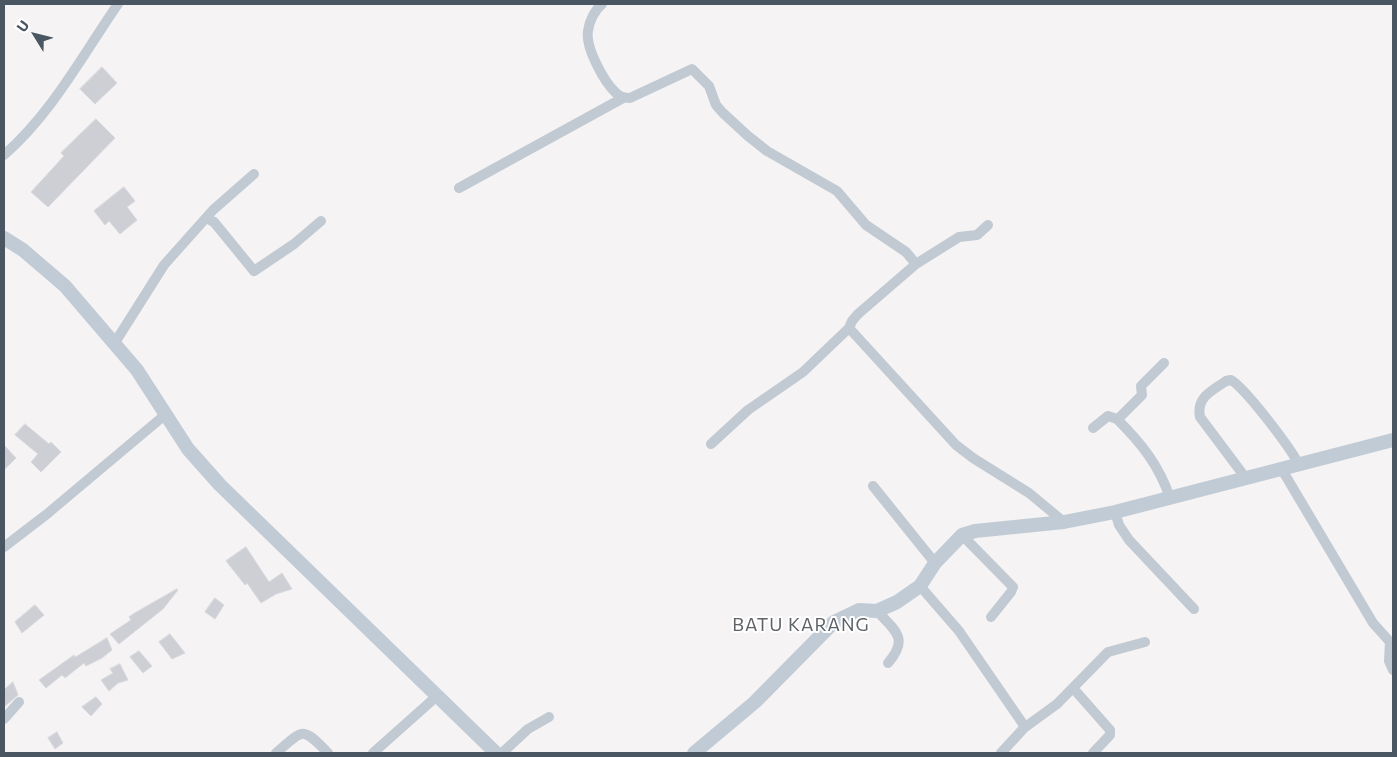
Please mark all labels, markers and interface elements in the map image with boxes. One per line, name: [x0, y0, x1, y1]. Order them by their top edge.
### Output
north arrow: [10, 10, 60, 60]
text: U: [13, 17, 32, 35]
district label: BATU KARANG: [731, 614, 871, 636]

